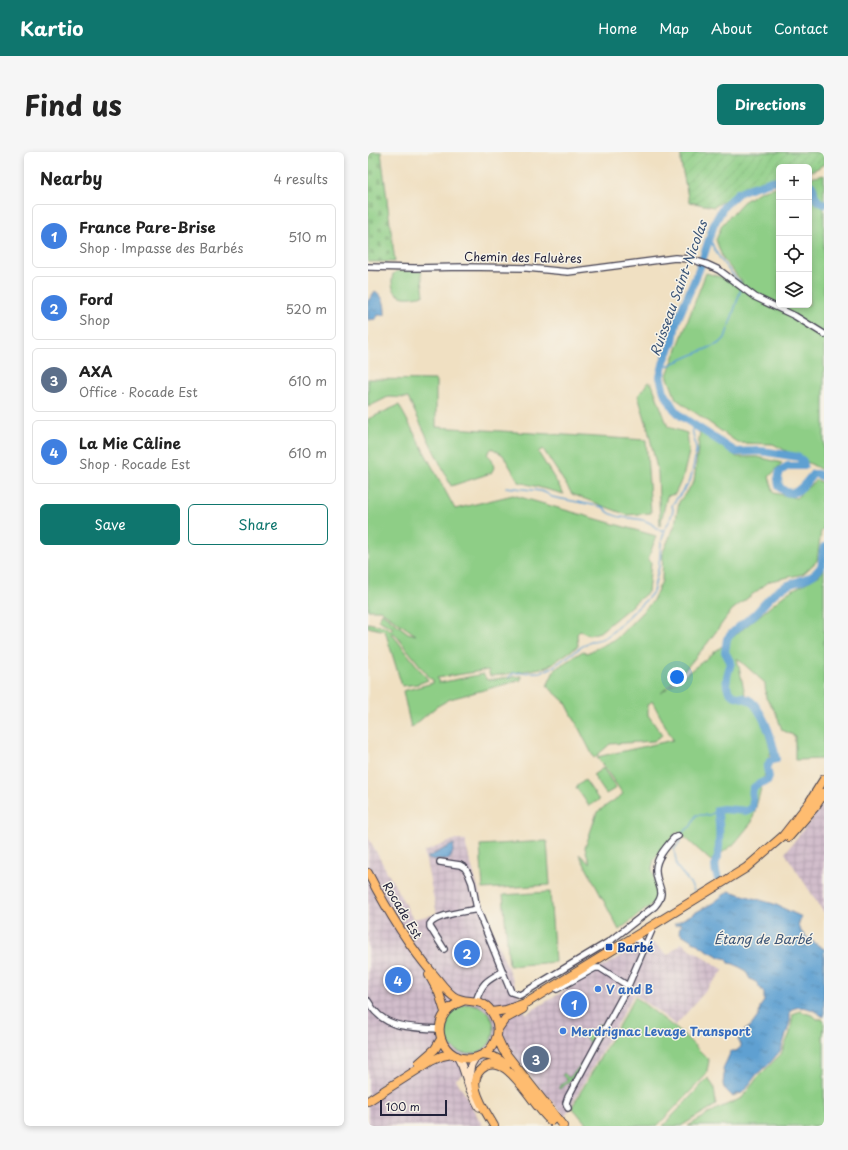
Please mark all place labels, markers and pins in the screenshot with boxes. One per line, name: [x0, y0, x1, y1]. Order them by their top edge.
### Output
pin: 2: [454, 938, 480, 968]
place label: Barbé: [617, 938, 654, 956]
marker: Barbé: [604, 942, 614, 952]
pin: 4: [385, 965, 411, 995]
place label: V and B: [606, 980, 653, 998]
marker: V and B: [593, 984, 603, 994]
pin: 1: [561, 989, 587, 1019]
place label: Merdrignac Levage Transport: [571, 1022, 751, 1040]
marker: Merdrignac Levage Transport: [558, 1026, 568, 1036]
pin: 3: [523, 1044, 549, 1074]

